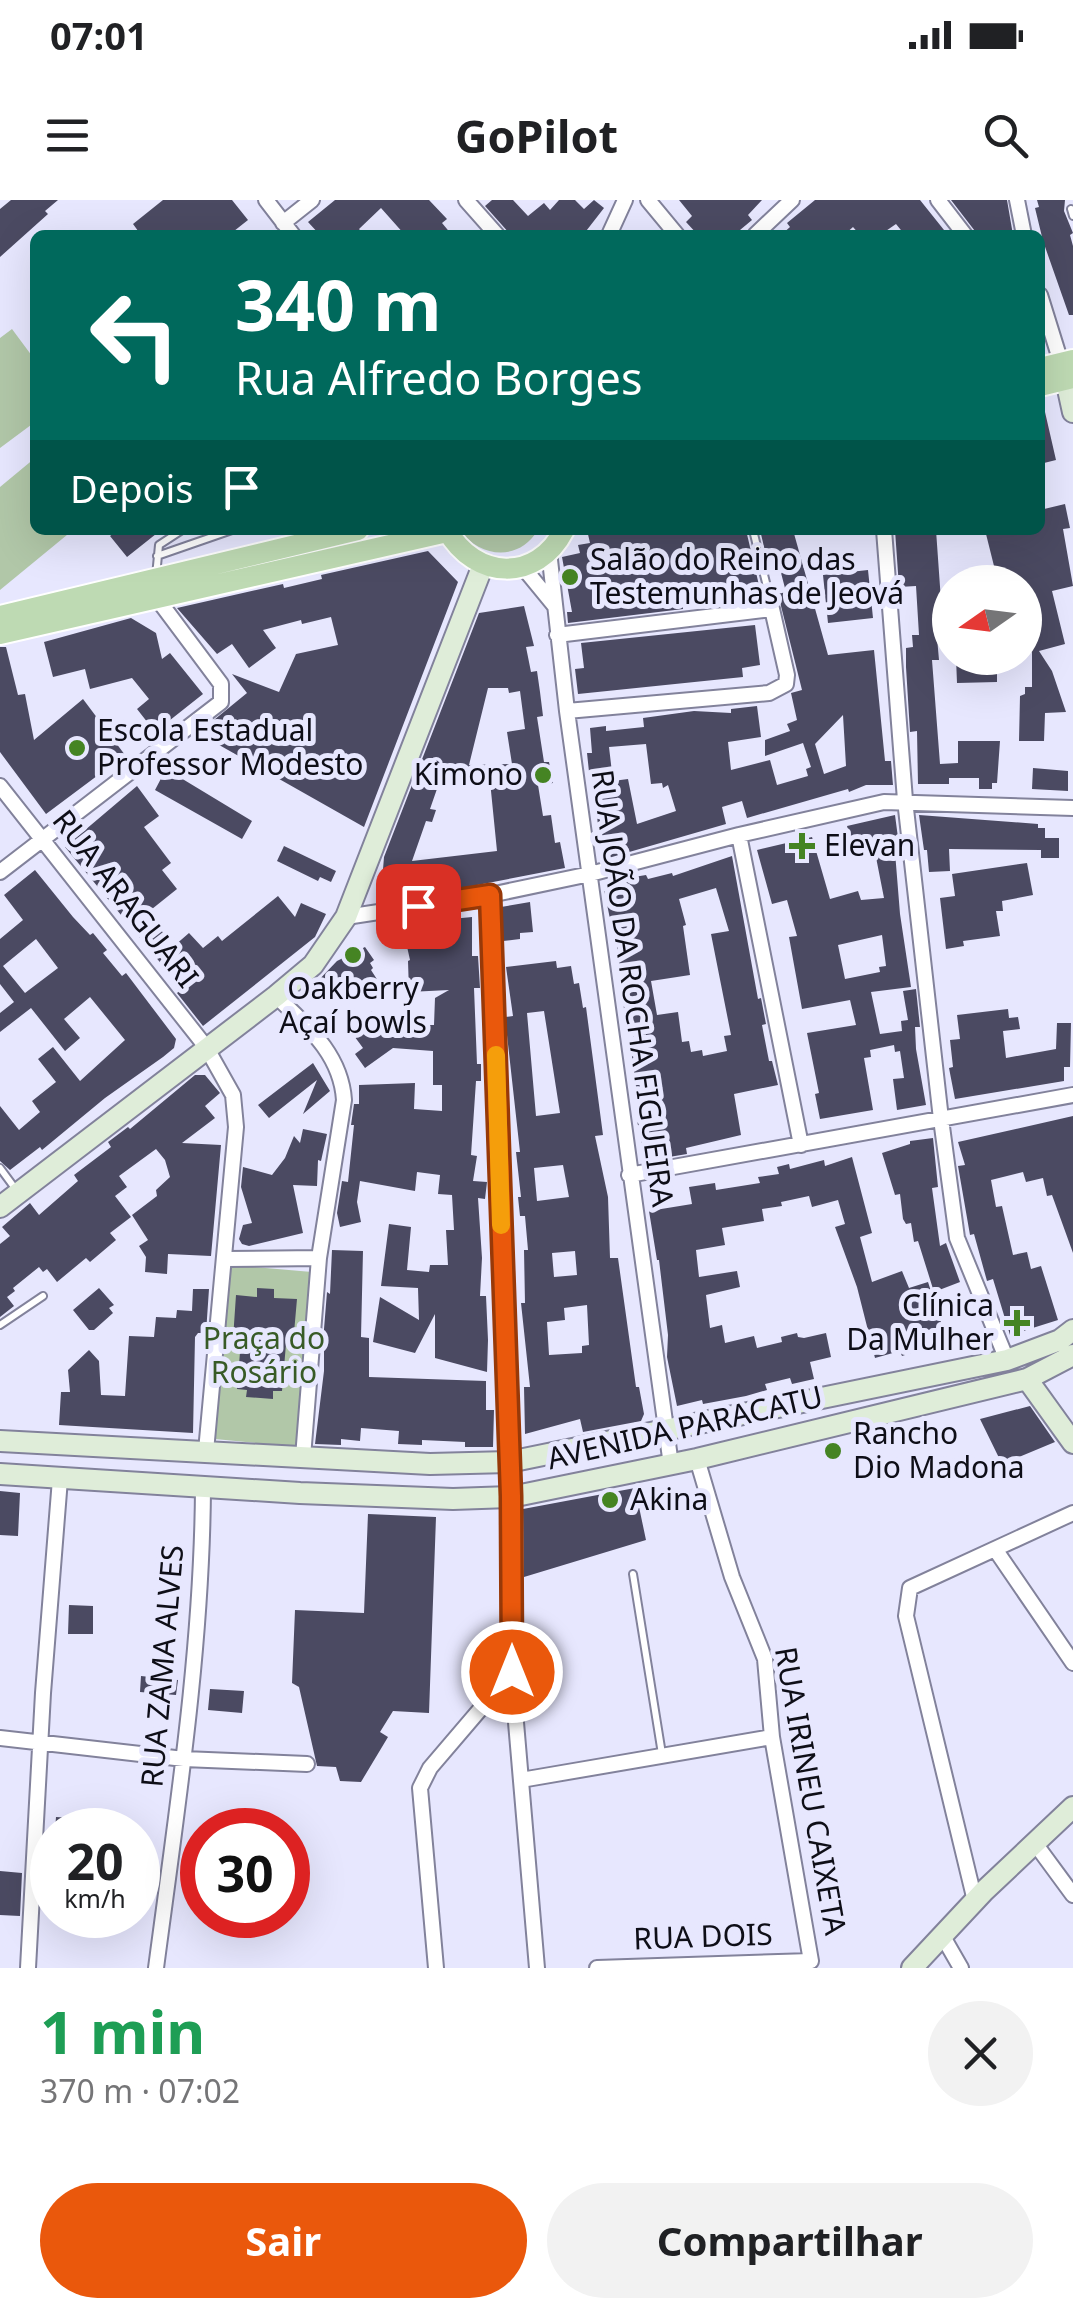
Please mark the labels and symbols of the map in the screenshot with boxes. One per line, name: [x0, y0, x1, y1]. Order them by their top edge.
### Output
place label: Salão do Reino das Testemunhas de Jeová: [590, 538, 904, 613]
north arrow: [932, 565, 1042, 675]
marker: Salão do Reino das Testemunhas de Jeová: [559, 566, 581, 588]
place label: Escola Estadual Professor Modesto: [97, 709, 364, 784]
marker: Escola Estadual Professor Modesto: [66, 737, 88, 759]
place label: Kimono: [414, 753, 523, 794]
marker: Kimono: [532, 764, 554, 786]
street label: RUA JOÃO DA ROCHA FIGUEIRA: [583, 767, 685, 1210]
street label: RUA ARAGUARI: [44, 801, 209, 995]
place label: Elevan: [824, 824, 915, 865]
marker: Elevan: [789, 833, 815, 859]
pin: [376, 864, 461, 949]
marker: Oakberry Açaí bowls: [342, 944, 364, 966]
place label: Oakberry Açaí bowls: [279, 967, 427, 1042]
place label: Clínica Da Mulher: [846, 1284, 994, 1359]
marker: Clínica Da Mulher: [1004, 1310, 1030, 1336]
park label: Praça do Rosário: [203, 1317, 325, 1392]
street label: AVENIDA PARACATU: [543, 1375, 826, 1478]
place label: Rancho Dio Madona: [853, 1412, 1025, 1487]
marker: Rancho Dio Madona: [822, 1440, 844, 1462]
place label: Akina: [630, 1478, 708, 1519]
marker: Akina: [599, 1489, 621, 1511]
street label: RUA ZAMA ALVES: [130, 1543, 193, 1789]
position arrow: [460, 1620, 564, 1724]
street label: RUA IRINEU CAIXETA: [766, 1644, 857, 1939]
speed limit sign: 30: [180, 1808, 310, 1938]
street label: RUA DOIS: [633, 1913, 773, 1958]

